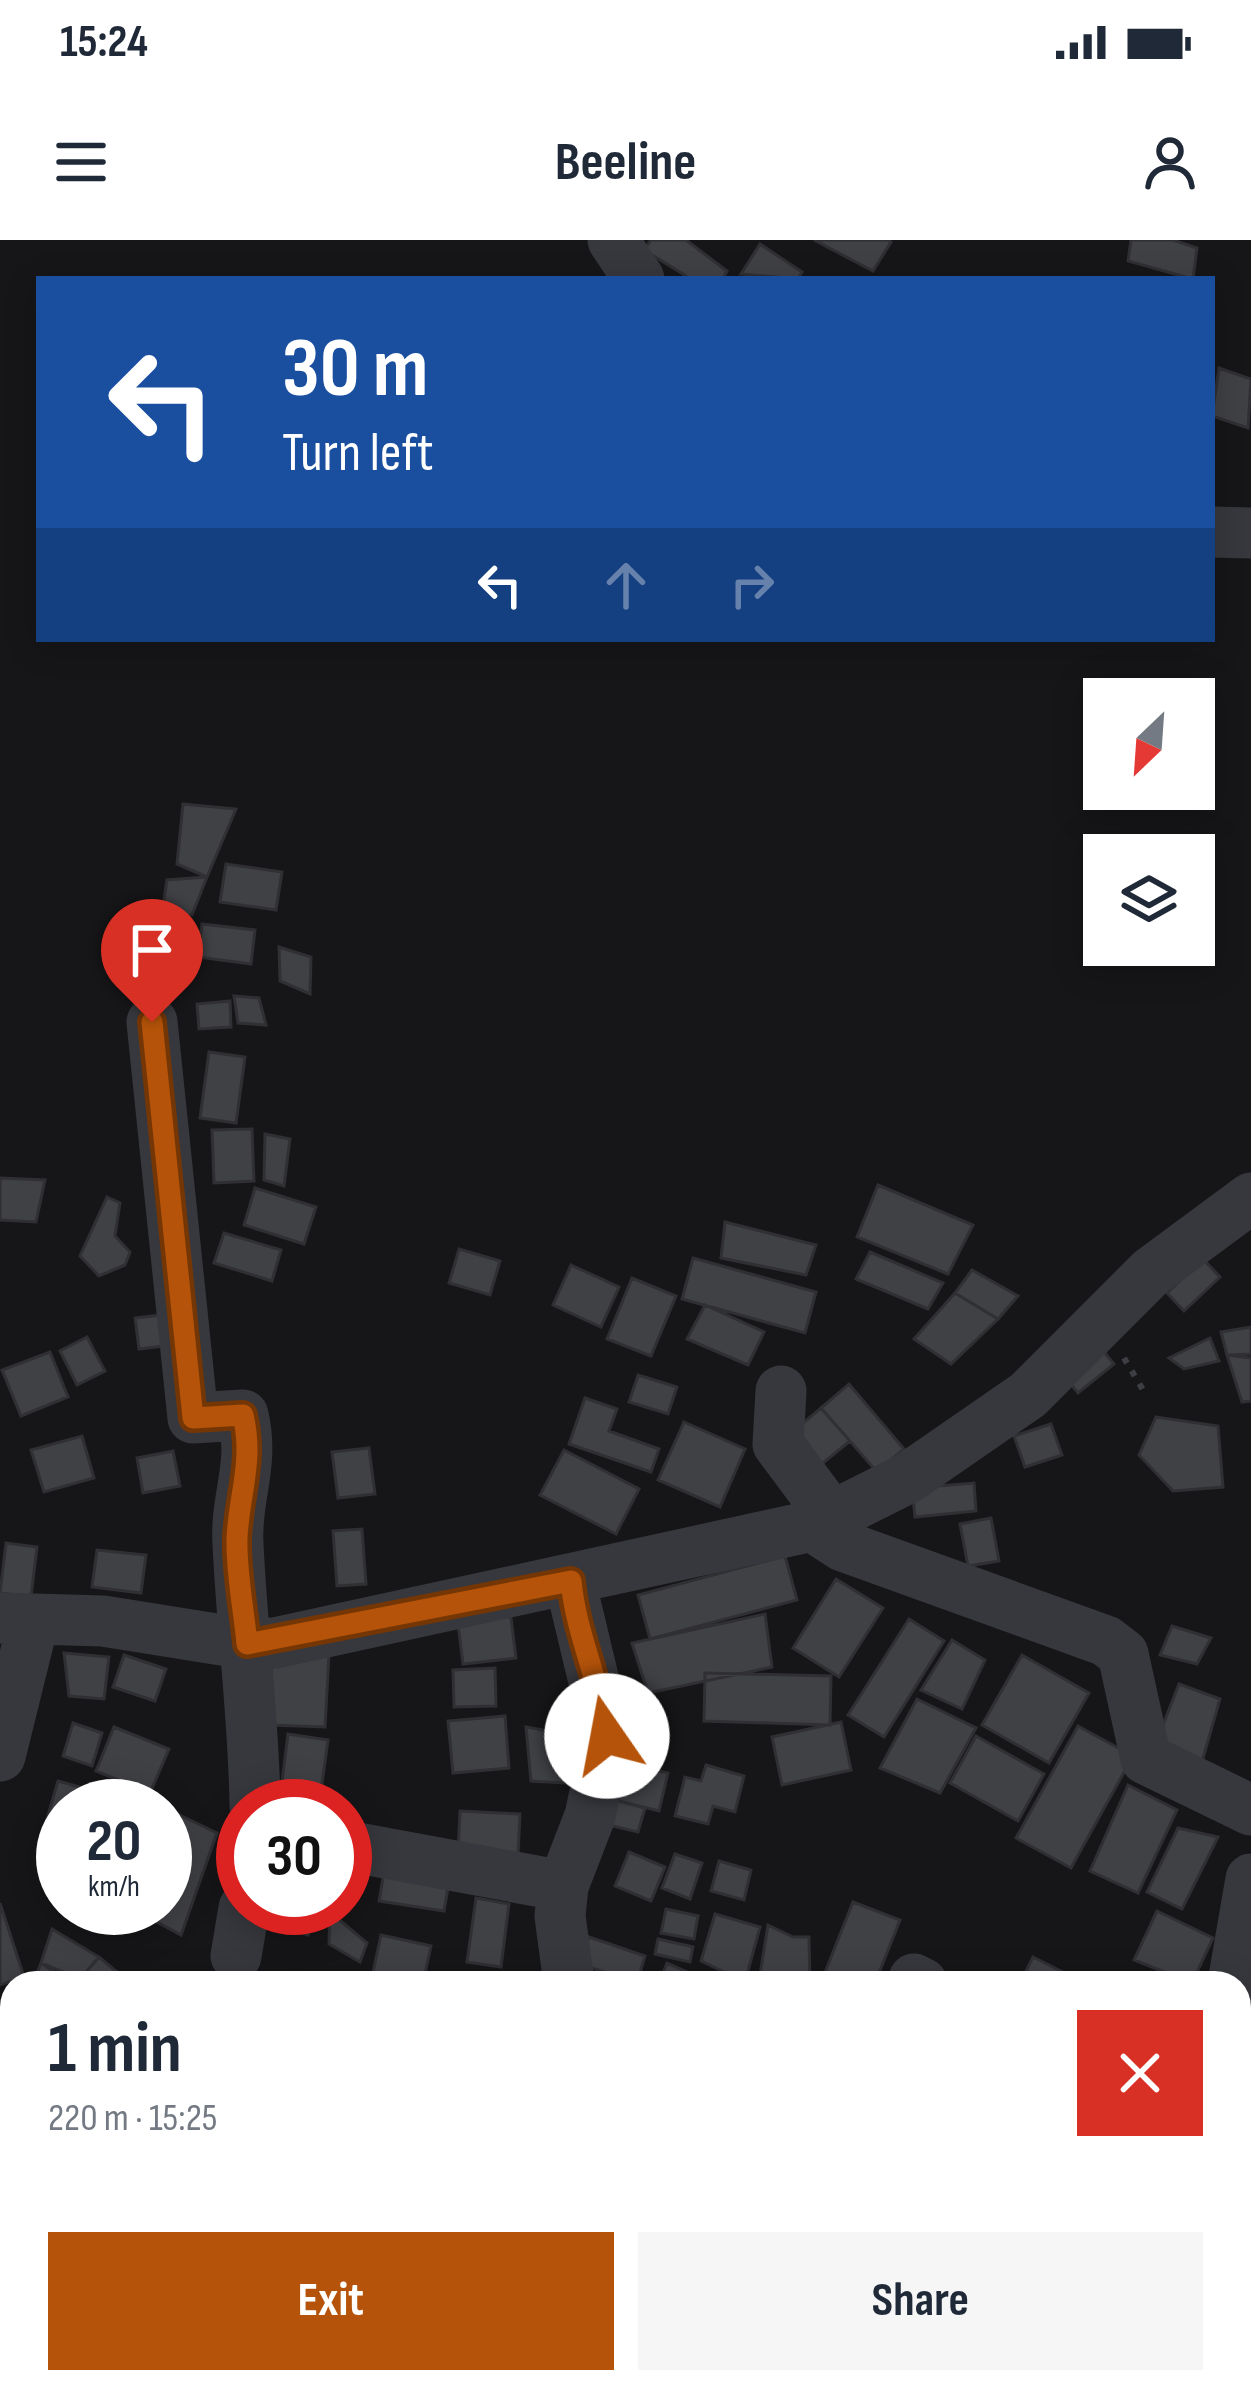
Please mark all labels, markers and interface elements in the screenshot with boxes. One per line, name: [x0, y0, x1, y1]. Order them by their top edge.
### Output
text: 15:24: [60, 15, 148, 70]
icon: menu: [48, 129, 114, 195]
icon: person: [1137, 129, 1203, 195]
text: Beeline: [555, 130, 696, 195]
text: 30 m: [282, 319, 428, 420]
icon: left: [84, 324, 240, 480]
text: Turn left: [282, 421, 434, 486]
icon: left: [467, 552, 533, 618]
icon: ahead: [593, 552, 659, 618]
icon: right: [719, 552, 785, 618]
north arrow: [1083, 678, 1215, 810]
map controls: [1083, 678, 1215, 966]
button: layers: [1083, 834, 1215, 966]
pin: [101, 899, 203, 1022]
icon: arrive: [119, 917, 185, 983]
position arrow: [544, 1673, 670, 1799]
speed limit sign: 30: [216, 1779, 372, 1935]
text: 20: [87, 1806, 141, 1878]
text: km/h: [88, 1869, 140, 1905]
text: 1 min: [48, 2006, 182, 2093]
button: close: [1077, 2010, 1203, 2136]
text: 220 m · 15:25: [48, 2095, 217, 2142]
button: Exit: [48, 2232, 614, 2370]
button: Share: [638, 2232, 1203, 2370]

